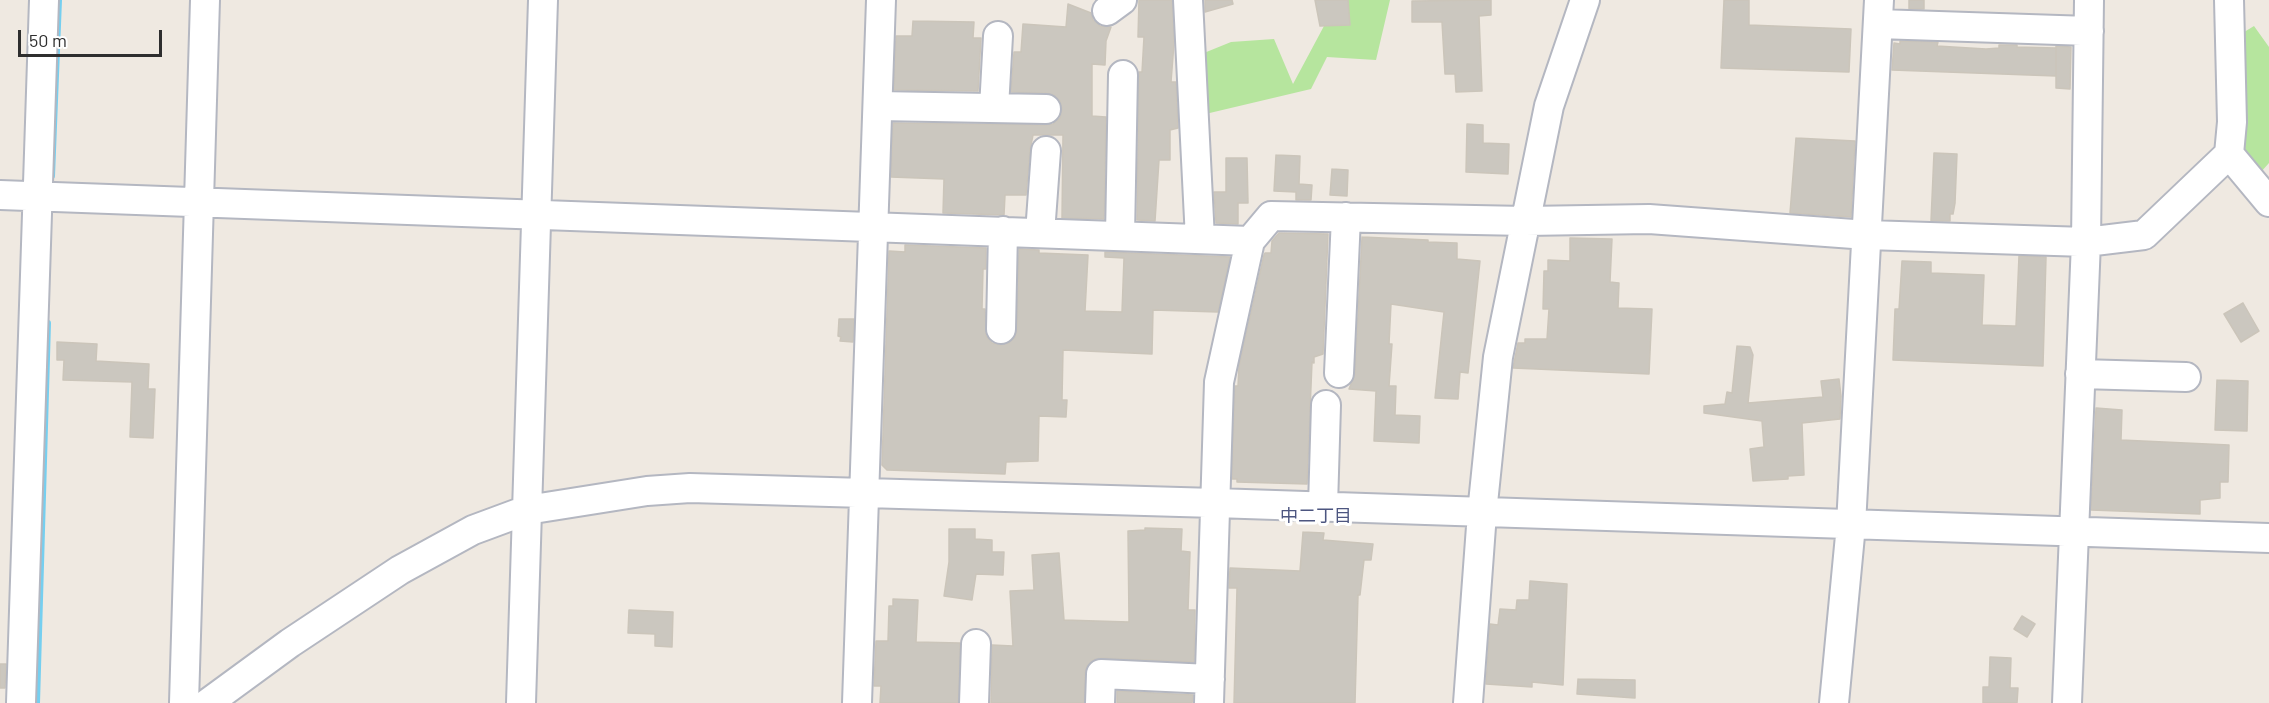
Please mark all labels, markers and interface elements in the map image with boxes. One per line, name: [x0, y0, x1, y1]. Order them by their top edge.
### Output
scale bar: [21, 18, 165, 56]
text: 50 m: [29, 29, 67, 51]
district label: 中二丁目: [1280, 505, 1352, 527]

